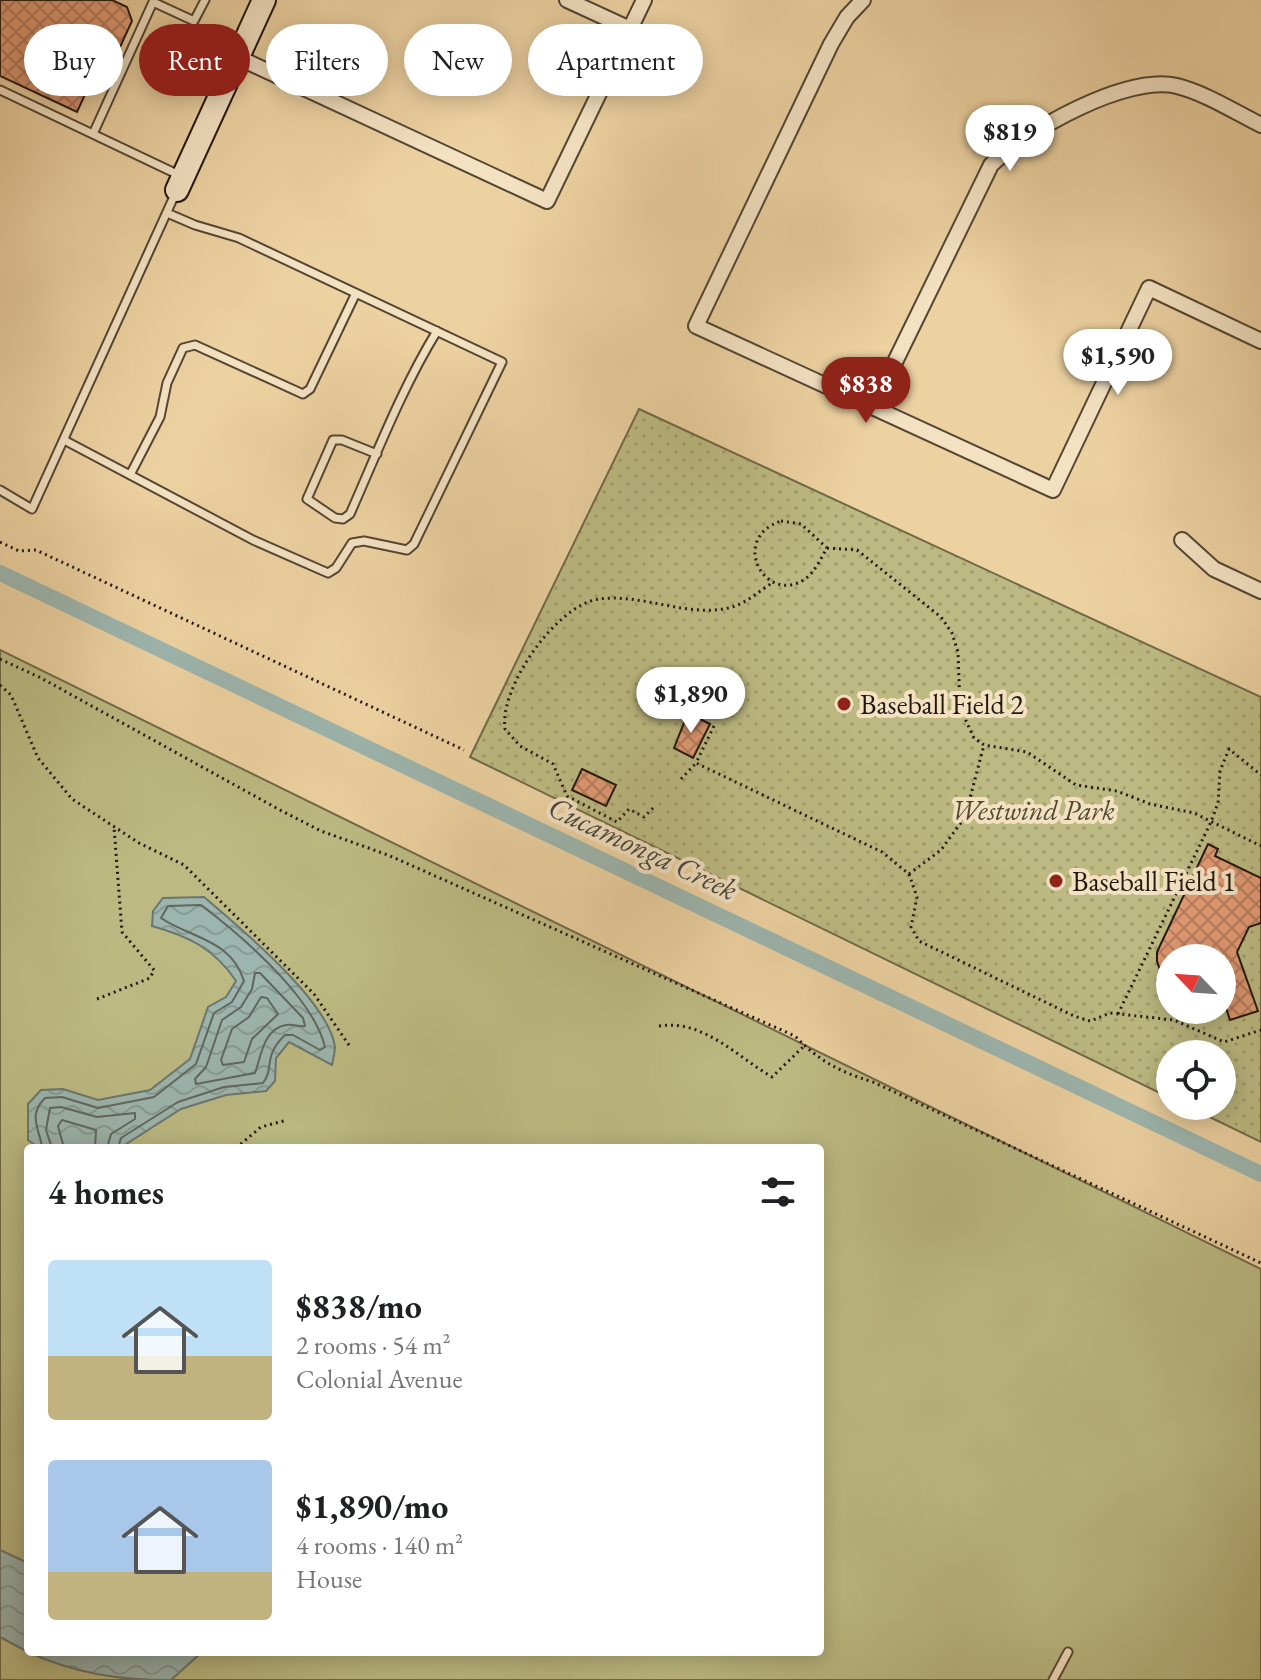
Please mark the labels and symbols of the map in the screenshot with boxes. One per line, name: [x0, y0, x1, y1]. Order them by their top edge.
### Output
pin: $819: [963, 105, 1057, 173]
pin: $1,590: [1053, 329, 1183, 397]
pin: $838: [819, 357, 913, 425]
pin: $1,890: [626, 667, 756, 735]
place label: Baseball Field 2: [860, 686, 1024, 722]
marker: Baseball Field 2: [835, 695, 853, 713]
water label: Cucamonga Creek: [542, 787, 744, 909]
park label: Westwind Park: [951, 792, 1115, 828]
place label: Baseball Field 1: [1072, 863, 1236, 899]
marker: Baseball Field 1: [1047, 872, 1065, 890]
north arrow: [1156, 944, 1236, 1024]

